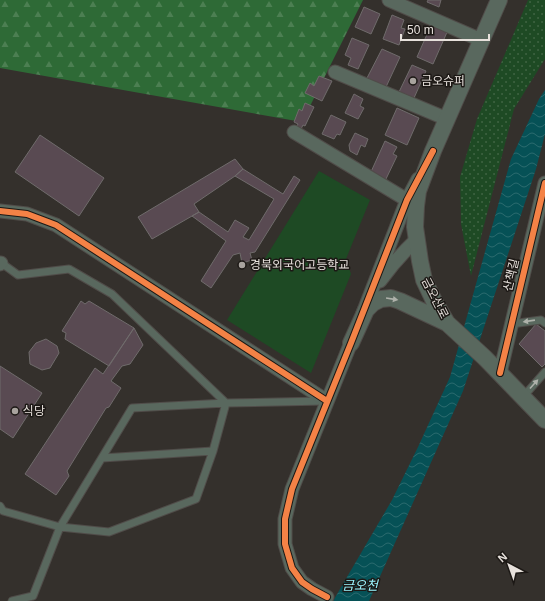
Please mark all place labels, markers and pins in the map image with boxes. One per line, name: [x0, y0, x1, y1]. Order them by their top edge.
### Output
place label: 금오슈퍼: [421, 74, 465, 88]
marker: 금오슈퍼: [408, 76, 418, 86]
place label: 경북외국어고등학교: [250, 258, 349, 272]
marker: 경북외국어고등학교: [237, 260, 247, 270]
place label: 식당: [23, 404, 45, 418]
marker: 식당: [10, 406, 20, 416]

